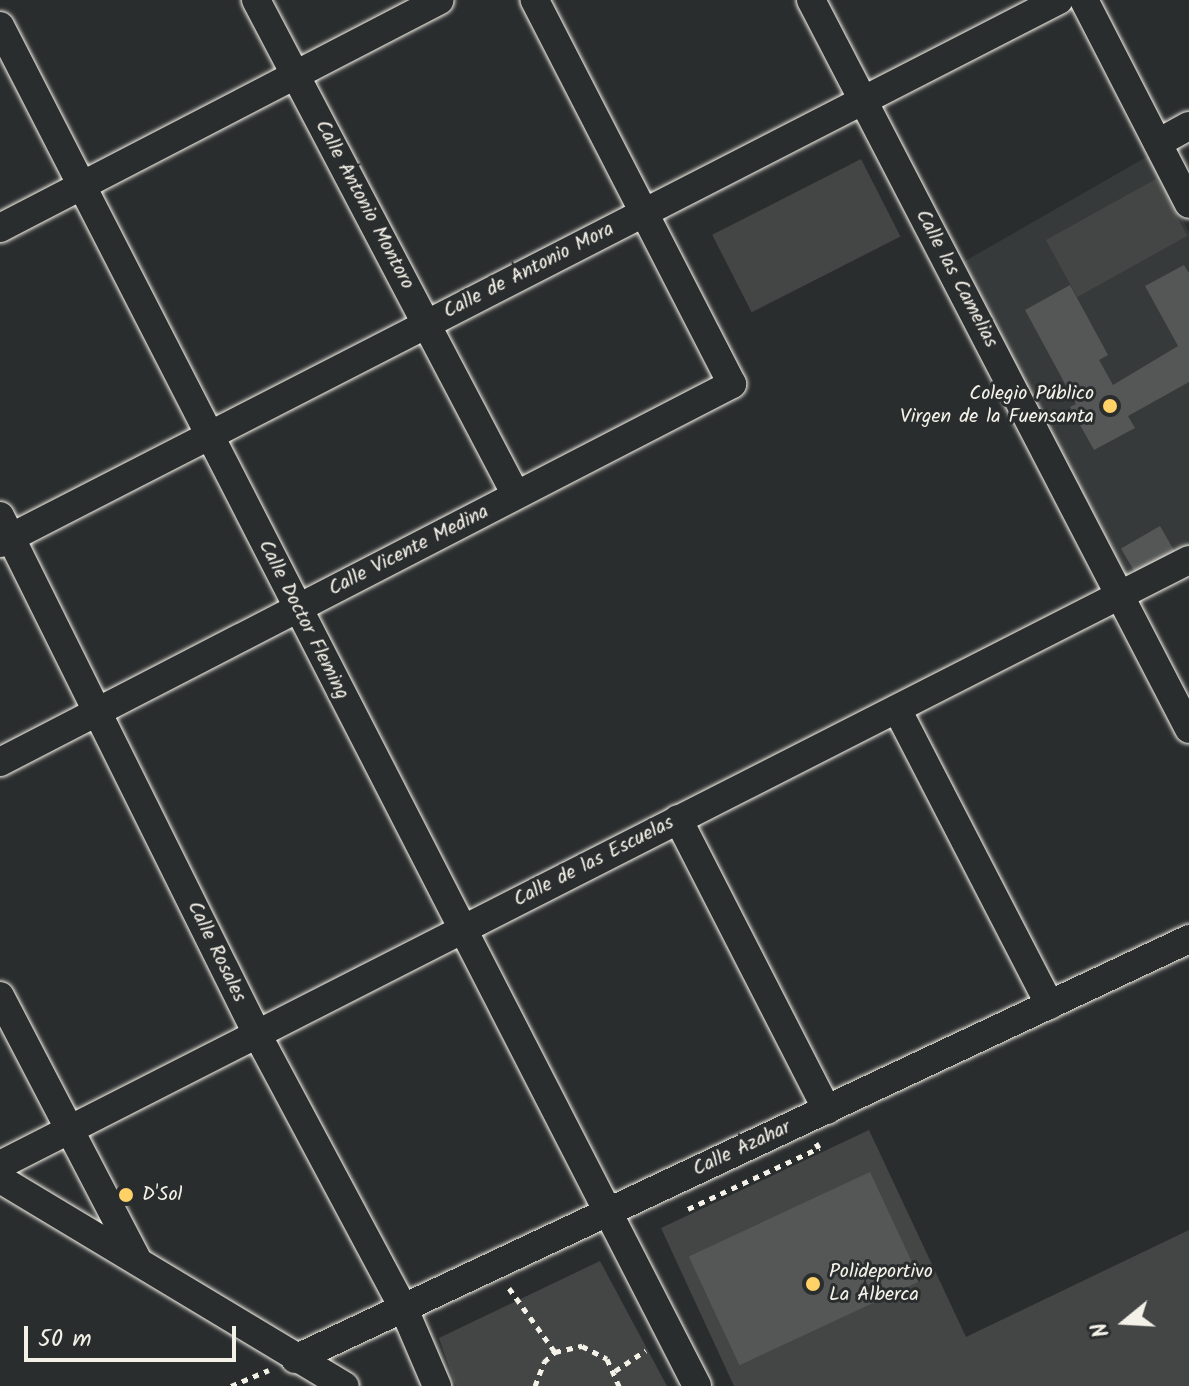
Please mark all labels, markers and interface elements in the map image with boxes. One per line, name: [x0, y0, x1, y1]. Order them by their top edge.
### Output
street label: Calle Antonio Montoro: [309, 116, 419, 294]
street label: Calle las Camelias: [910, 206, 1002, 352]
street label: Calle de Antonio Mora: [440, 218, 618, 324]
place label: Colegio Público Virgen de la Fuensanta: [900, 382, 1094, 429]
marker: Colegio Público Virgen de la Fuensanta: [1101, 397, 1119, 415]
street label: Calle Vicente Medina: [325, 500, 493, 602]
street label: Calle Doctor Fleming: [252, 536, 354, 704]
street label: Calle de las Escuelas: [510, 811, 678, 913]
street label: Calle Rosales: [181, 898, 251, 1006]
street label: Calle Azahar: [689, 1116, 795, 1182]
place label: D'Sol: [142, 1183, 182, 1207]
marker: D'Sol: [117, 1186, 135, 1204]
place label: Polideportivo La Alberca: [829, 1260, 933, 1307]
marker: Polideportivo La Alberca: [804, 1275, 822, 1293]
north arrow: [1085, 1282, 1165, 1362]
scale bar: [28, 1310, 240, 1360]
text: N: [1083, 1318, 1120, 1342]
text: 50 m: [38, 1320, 92, 1359]

